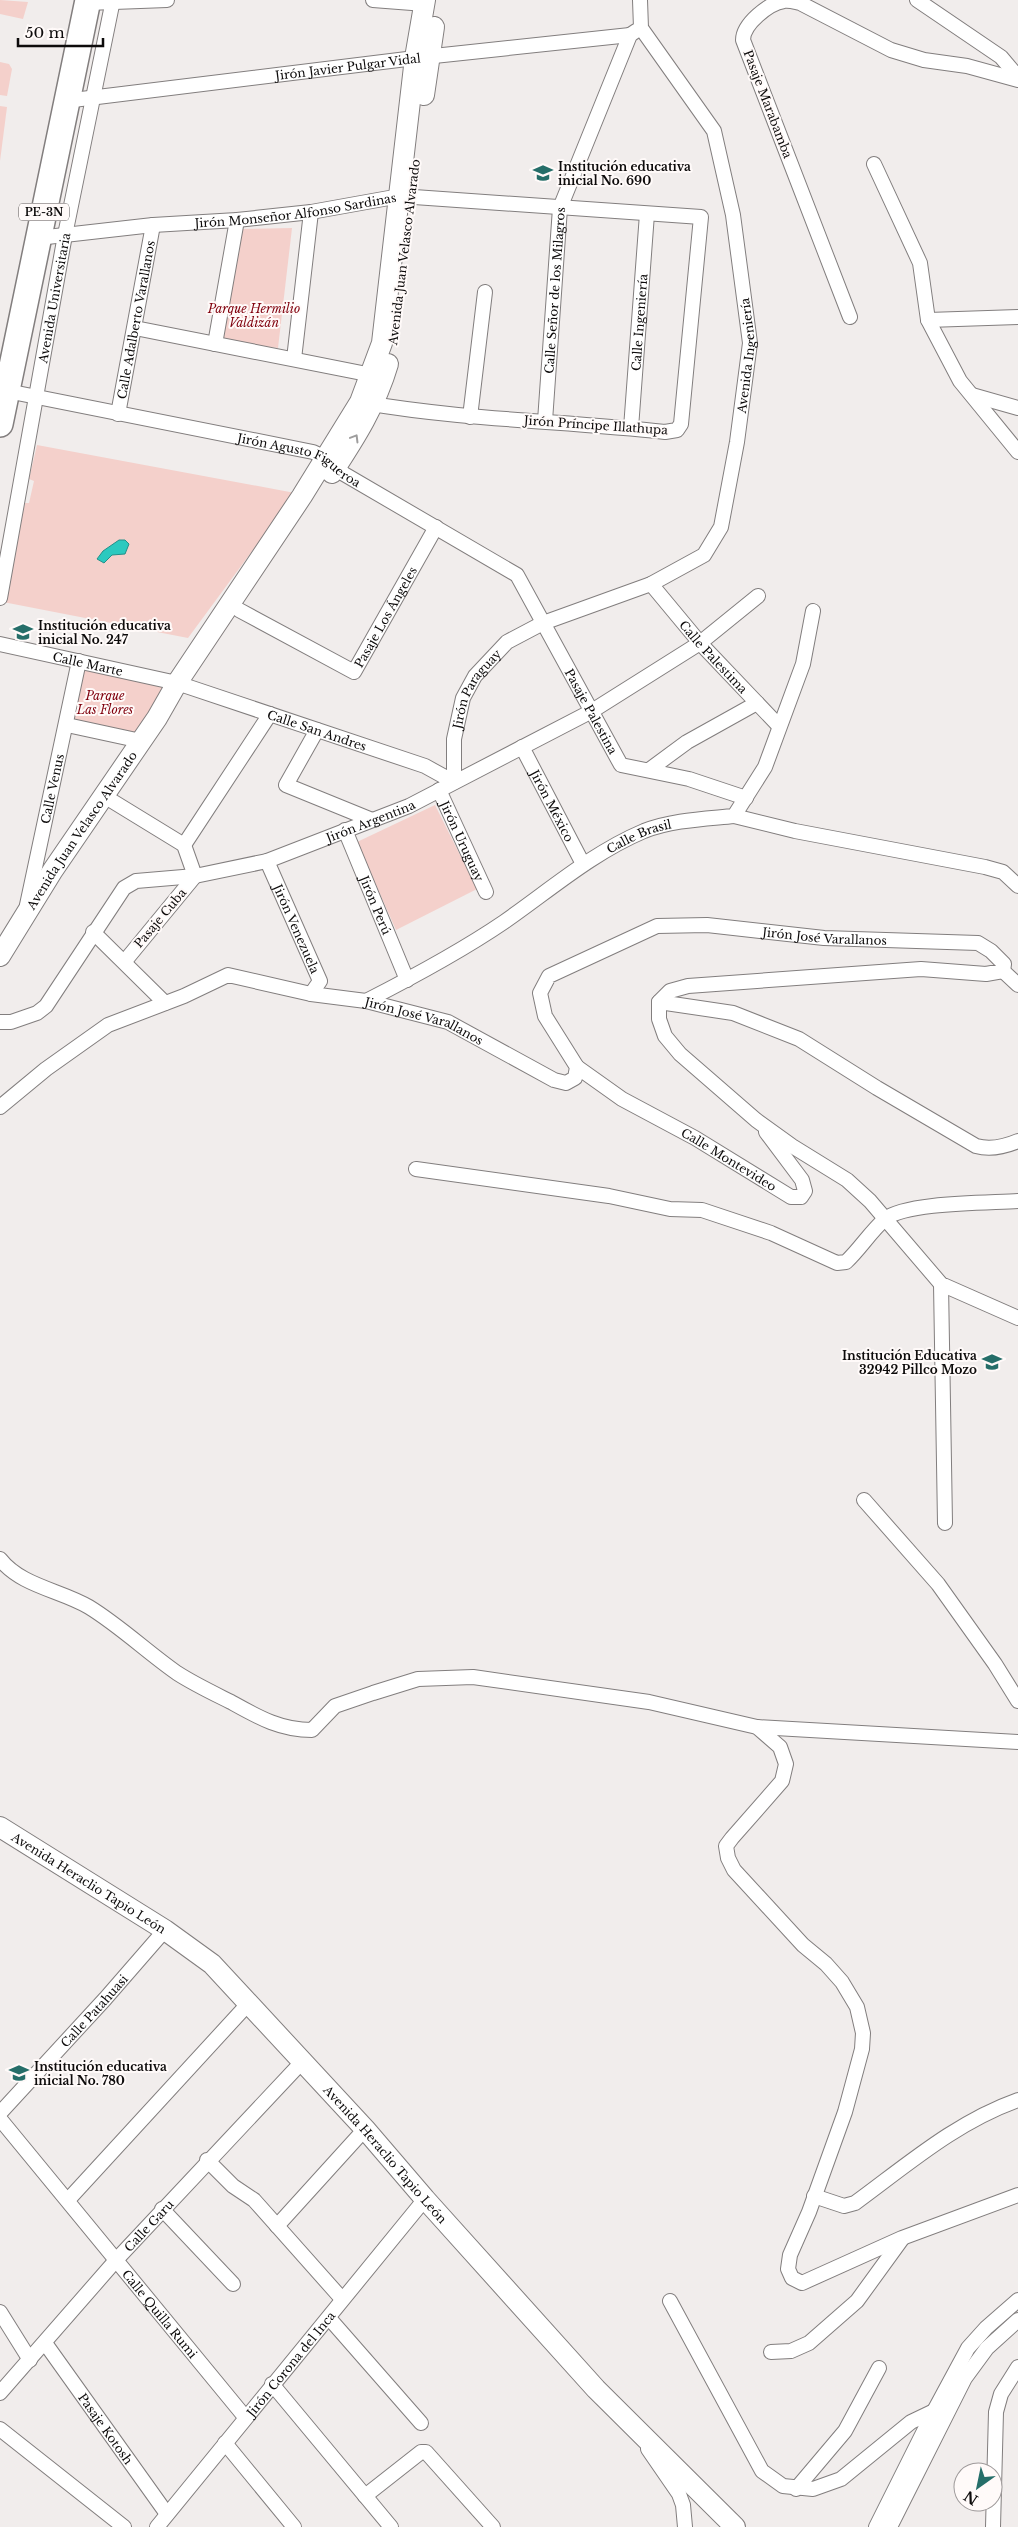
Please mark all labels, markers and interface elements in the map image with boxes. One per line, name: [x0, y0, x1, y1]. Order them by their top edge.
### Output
scale bar: [18, 15, 102, 47]
text: 50 m: [25, 23, 65, 42]
street label: Pasaje Marabamba: [740, 48, 796, 161]
street label: Jirón Javier Pulgar Vidal: [272, 50, 421, 83]
street label: Avenida Juan Velasco Alvarado: [385, 158, 423, 347]
place label: Institución educativa inicial No. 690: [558, 159, 691, 188]
school or university icon: Institución educativa inicial No. 690: [532, 162, 554, 184]
street label: Jirón Monseñor Alfonso Sardinas: [192, 189, 397, 230]
road number: PE-3N: [19, 203, 69, 220]
street label: Calle Señor de los Milagros: [541, 206, 568, 374]
street label: Avenida Universitaria: [35, 231, 73, 365]
street label: Calle Adalberto Varallanos: [113, 239, 158, 400]
street label: Calle Ingeniería: [628, 273, 650, 371]
street label: Avenida Ingeniería: [733, 297, 758, 415]
park label: Parque Hermilio Valdizán: [207, 301, 300, 330]
street label: Jirón Príncipe Illathupa: [522, 412, 669, 438]
street label: Jirón Agusto Figueroa: [234, 429, 364, 490]
one-way arrow: [348, 435, 358, 444]
street label: Pasaje Los Ángeles: [351, 564, 420, 670]
street label: Calle Palestima: [677, 617, 751, 696]
place label: Institución educativa inicial No. 247: [38, 618, 171, 647]
school or university icon: Institución educativa inicial No. 247: [12, 621, 34, 643]
street label: Jirón Paraguay: [449, 646, 504, 732]
street label: Calle Marte: [51, 648, 124, 678]
street label: Pasaje Palestina: [562, 666, 621, 757]
park label: Parque Las Flores: [76, 688, 134, 717]
street label: Calle San Andres: [266, 706, 369, 753]
street label: Avenida Juan Velasco Alvarado: [23, 748, 140, 913]
street label: Calle Venus: [37, 752, 67, 825]
street label: Jirón México: [527, 765, 578, 844]
street label: Jirón Argentina: [322, 796, 418, 846]
street label: Jirón Uruguay: [437, 796, 488, 884]
street label: Calle Brasil: [604, 816, 673, 856]
street label: Jirón Perú: [356, 871, 395, 937]
street label: Jirón Venezuela: [270, 880, 323, 976]
street label: Pasaje Cuba: [131, 885, 189, 951]
street label: Jirón José Varallanos: [760, 923, 887, 948]
street label: Jirón José Varallanos: [361, 993, 486, 1047]
street label: Calle Montevideo: [679, 1125, 780, 1194]
place label: Institución Educativa 32942 Pillco Mozo: [842, 1348, 977, 1377]
school or university icon: Institución Educativa 32942 Pillco Mozo: [981, 1351, 1003, 1373]
street label: Avenida Heraclio Tapio León: [8, 1828, 169, 1936]
street label: Calle Patahuasi: [57, 1971, 131, 2050]
place label: Institución educativa inicial No. 780: [34, 2059, 167, 2088]
school or university icon: Institución educativa inicial No. 780: [8, 2062, 30, 2084]
street label: Avenida Heraclio Tapio León: [320, 2081, 450, 2226]
street label: Calle Garu: [121, 2196, 176, 2254]
street label: Calle Quilla Rumi: [119, 2266, 201, 2361]
street label: Jirón Corona del Inca: [242, 2308, 338, 2421]
street label: Pasaje Kotosh: [76, 2390, 136, 2467]
north arrow: [953, 2462, 1003, 2512]
text: N: [960, 2487, 981, 2509]

